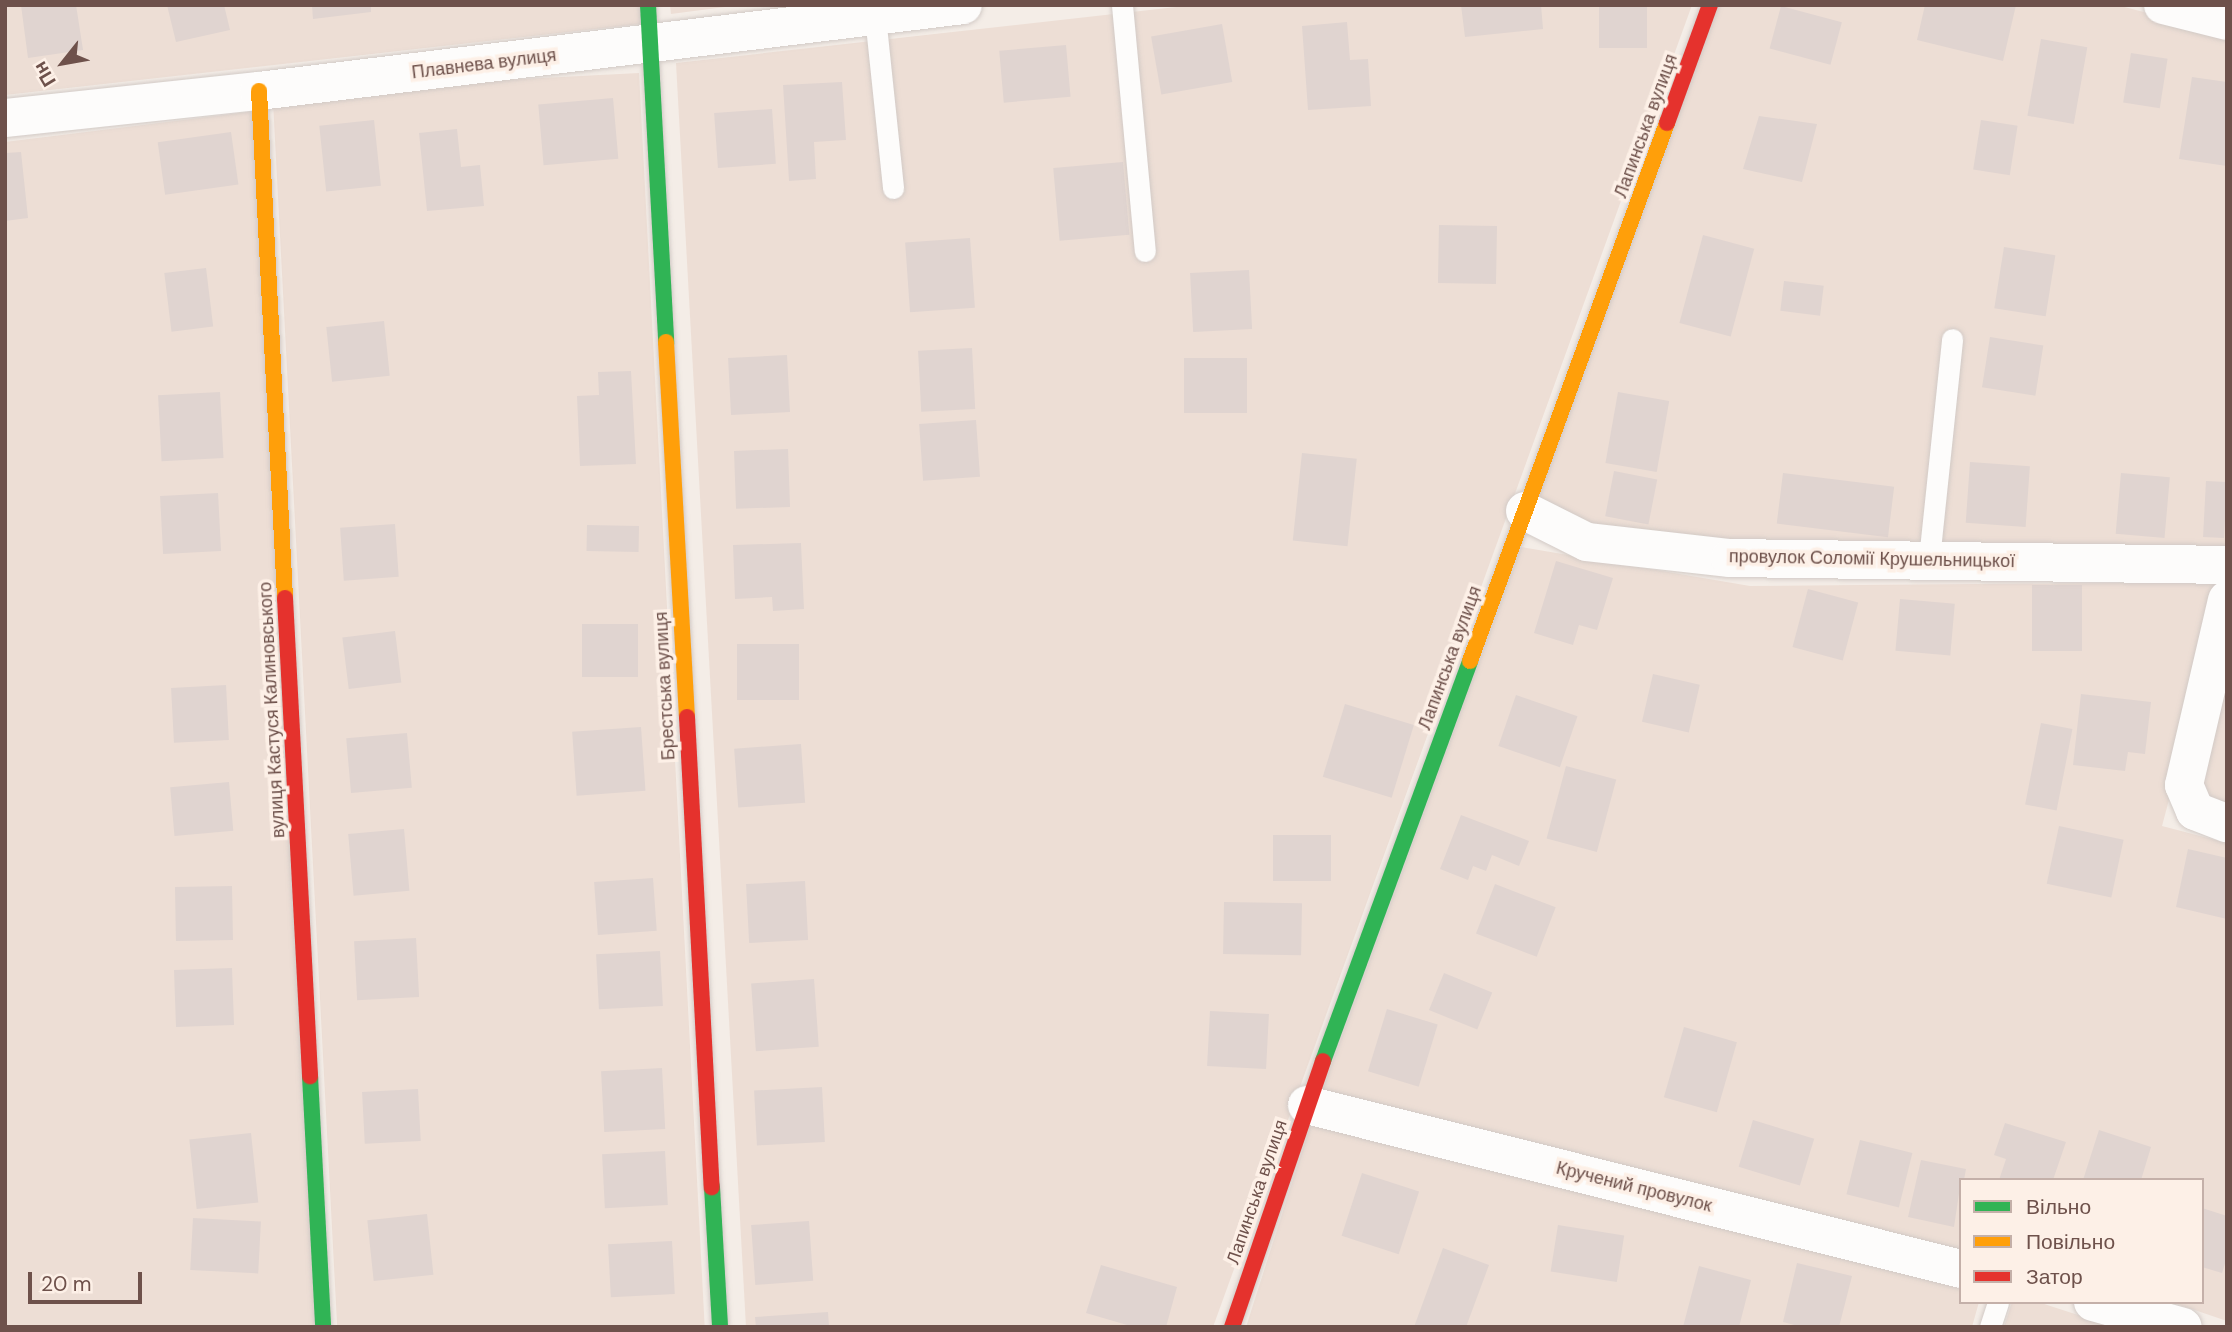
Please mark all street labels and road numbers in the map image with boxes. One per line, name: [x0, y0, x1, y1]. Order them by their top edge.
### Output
street label: Плавнева вулиця: [410, 44, 558, 84]
street label: Лапинська вулиця: [1610, 51, 1682, 201]
street label: провулок Соломії Крушельницької: [1729, 546, 2015, 572]
street label: вулиця Кастуся Калиновського: [255, 581, 289, 839]
street label: Лапинська вулиця: [1414, 583, 1486, 733]
street label: Брестська вулиця: [650, 611, 680, 761]
street label: Лапинська вулиця: [1222, 1117, 1292, 1267]
street label: Кручений провулок: [1554, 1157, 1714, 1217]

